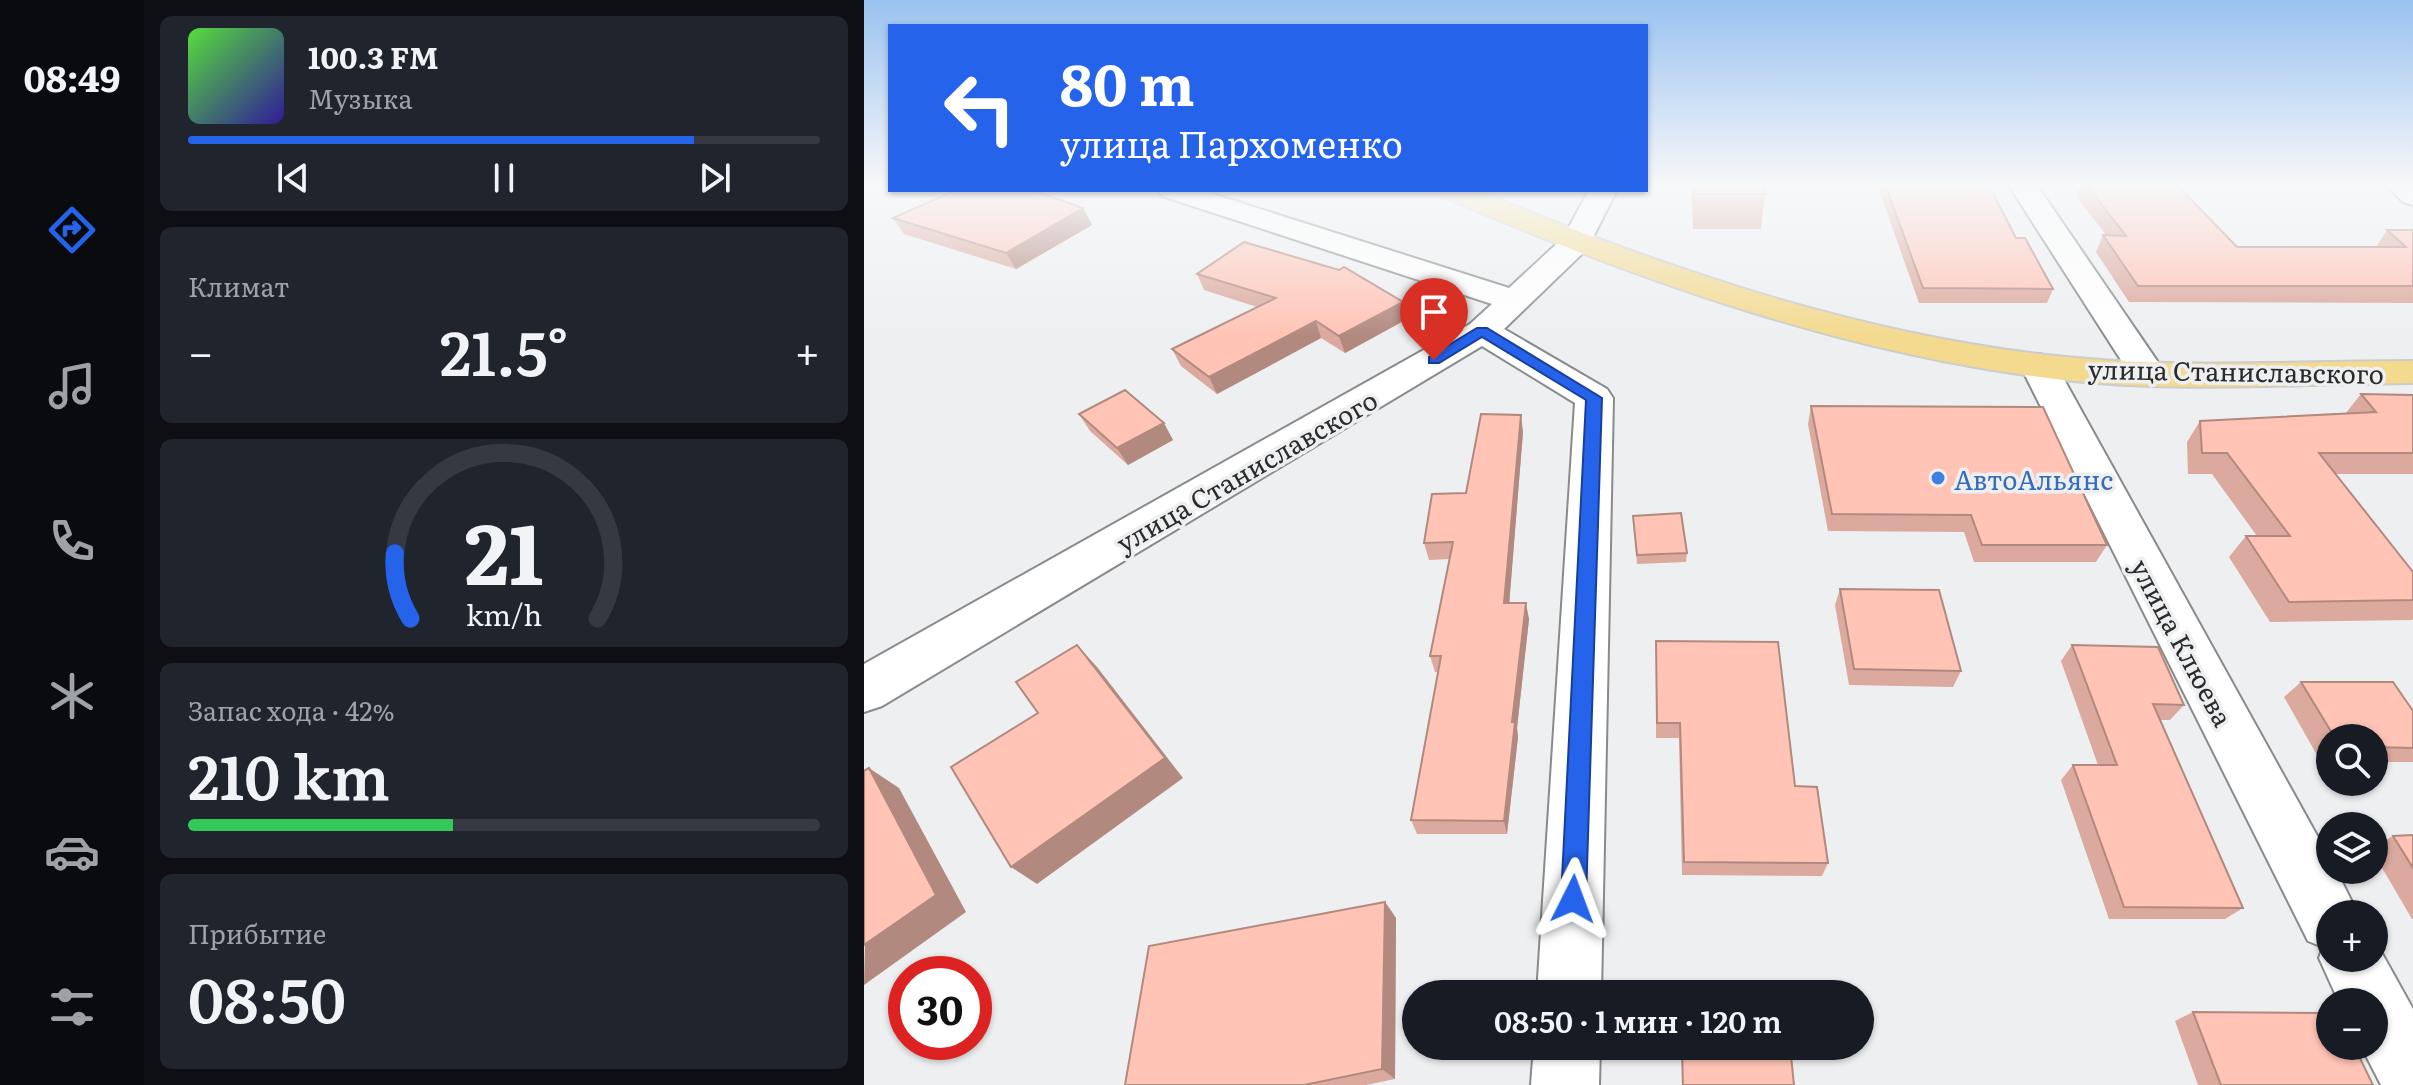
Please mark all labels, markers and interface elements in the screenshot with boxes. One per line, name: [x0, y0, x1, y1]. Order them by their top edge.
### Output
text: 100.3 FM: [308, 34, 439, 78]
text: 80 m: [1060, 40, 1195, 123]
text: 08:49: [23, 50, 121, 103]
icon: left: [928, 56, 1032, 160]
text: Музыка: [308, 78, 412, 117]
text: улица Пархоменко: [1060, 116, 1403, 169]
icon: previous: [271, 156, 315, 200]
icon: pause: [482, 156, 526, 200]
icon: next: [693, 156, 737, 200]
icon: directions: [44, 202, 100, 258]
text: Климат: [188, 266, 289, 305]
pin: [1400, 278, 1468, 360]
icon: arrive: [1412, 290, 1456, 334]
text: 21.5°: [440, 305, 568, 394]
text: −: [188, 317, 214, 383]
text: +: [794, 317, 820, 383]
street label: улица Станиславского: [2088, 348, 2384, 392]
icon: music: [44, 358, 100, 414]
street label: улица Станиславского: [1108, 379, 1384, 561]
place label: АвтоАльянс: [1954, 459, 2113, 498]
marker: АвтоАльянс: [1929, 469, 1947, 487]
text: 21: [464, 486, 544, 610]
icon: phone: [44, 513, 100, 569]
street label: улица Клюева: [2122, 551, 2244, 733]
text: km/h: [466, 592, 542, 635]
icon: climate: [44, 668, 100, 724]
text: Запас хода · 42%: [188, 690, 395, 729]
map controls: [2316, 724, 2388, 1060]
button: search: [2316, 724, 2388, 796]
text: 210 km: [188, 729, 390, 818]
button: layers: [2316, 812, 2388, 884]
icon: car: [44, 824, 100, 880]
position arrow: [1531, 857, 1615, 941]
button: +: [2316, 900, 2388, 972]
text: Прибытие: [188, 913, 326, 952]
text: 08:50: [188, 952, 346, 1041]
speed limit sign: 30: [888, 956, 992, 1060]
icon: filters: [44, 979, 100, 1035]
button: −: [2316, 988, 2388, 1060]
text: 08:50 · 1 мин · 120 m: [1494, 998, 1782, 1042]

